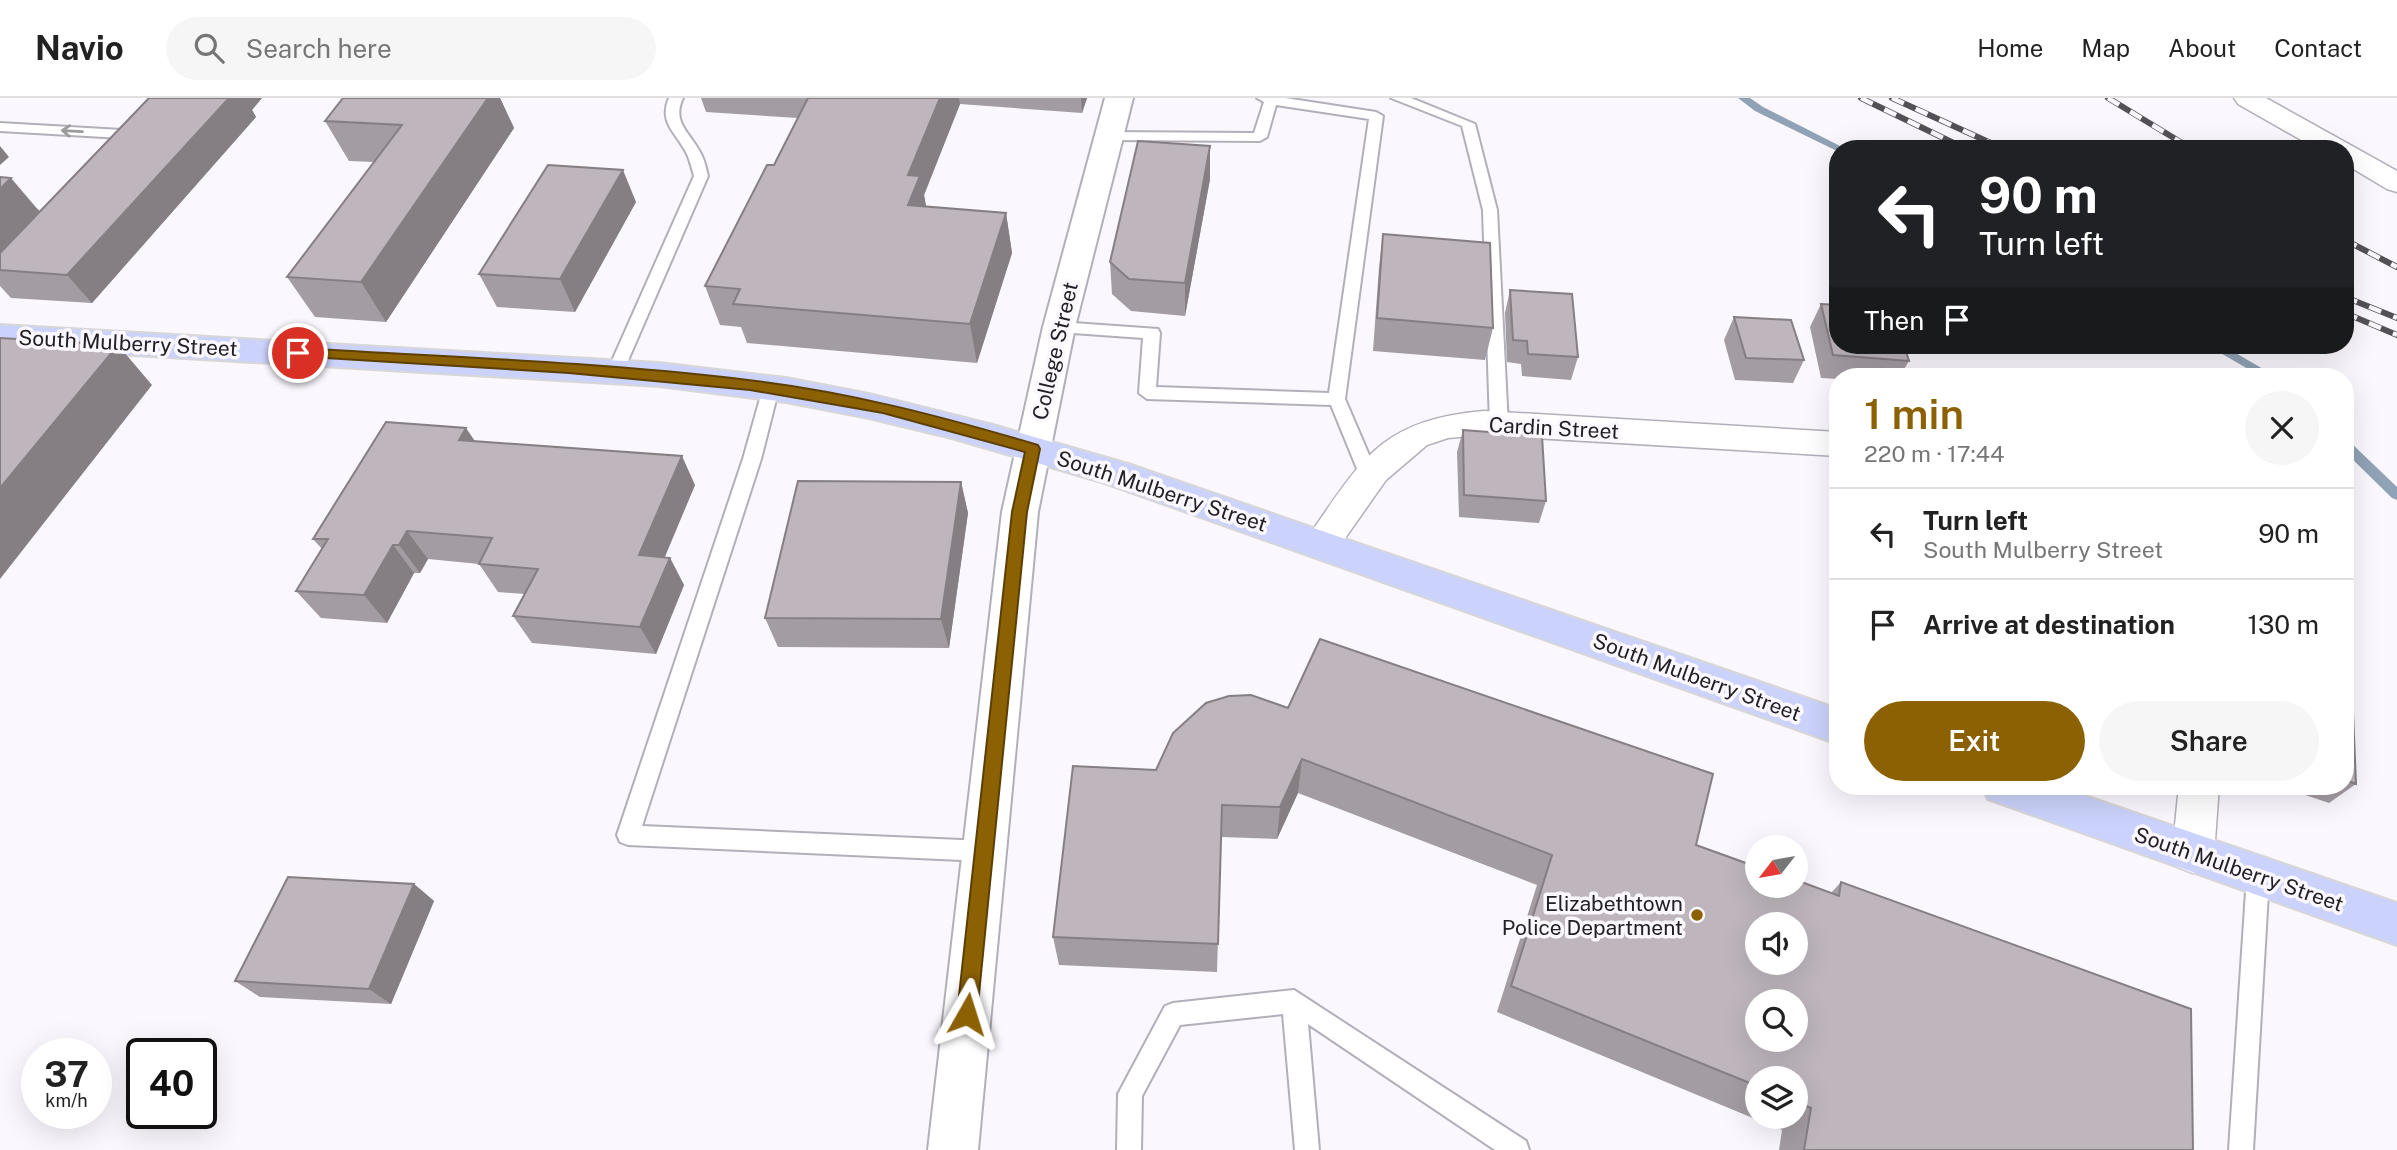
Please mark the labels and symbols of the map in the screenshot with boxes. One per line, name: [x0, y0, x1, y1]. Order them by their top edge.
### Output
one-way arrow: [61, 124, 83, 137]
street label: College Street: [1027, 280, 1083, 422]
pin: [268, 323, 328, 383]
street label: South Mulberry Street: [18, 325, 238, 361]
street label: Cardin Street: [1488, 412, 1620, 444]
street label: South Mulberry Street: [1054, 445, 1270, 537]
street label: South Mulberry Street: [1590, 628, 1804, 726]
street label: South Mulberry Street: [2131, 821, 2347, 917]
north arrow: [1745, 835, 1808, 898]
place label: Elizabethtown Police Department: [1502, 891, 1683, 940]
marker: Elizabethtown Police Department: [1689, 907, 1705, 923]
position arrow: [930, 977, 1004, 1051]
speed limit sign: 40: [126, 1038, 217, 1129]

